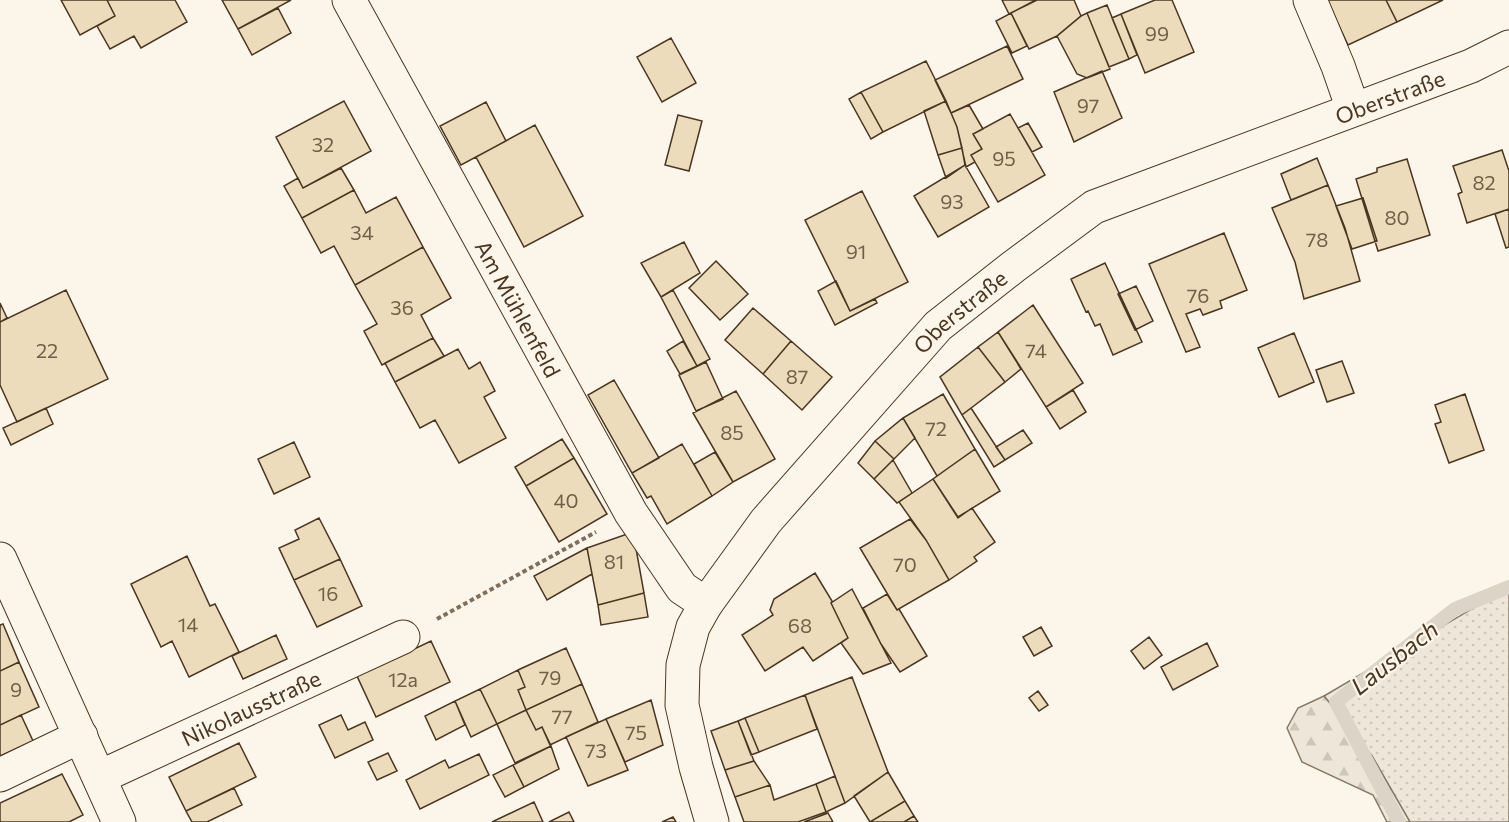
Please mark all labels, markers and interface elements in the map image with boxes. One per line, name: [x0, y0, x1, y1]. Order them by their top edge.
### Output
house number: 99: [1145, 21, 1169, 45]
street label: Oberstraße: [1331, 64, 1448, 129]
house number: 97: [1077, 93, 1099, 117]
house number: 32: [312, 132, 334, 156]
house number: 95: [992, 146, 1016, 170]
house number: 82: [1472, 170, 1496, 194]
house number: 93: [940, 189, 964, 213]
house number: 80: [1384, 205, 1410, 229]
house number: 34: [350, 220, 374, 244]
house number: 78: [1306, 227, 1328, 251]
street label: Am Mühlenfeld: [470, 235, 567, 382]
house number: 91: [846, 239, 866, 263]
street label: Oberstraße: [907, 264, 1012, 359]
house number: 76: [1187, 283, 1209, 307]
house number: 36: [390, 295, 414, 319]
house number: 22: [36, 338, 58, 362]
house number: 74: [1025, 338, 1047, 362]
house number: 87: [786, 364, 808, 388]
house number: 72: [925, 416, 947, 440]
house number: 85: [720, 420, 744, 444]
house number: 40: [553, 488, 579, 512]
house number: 81: [604, 549, 624, 573]
house number: 70: [893, 552, 917, 576]
house number: 16: [318, 581, 338, 605]
house number: 14: [178, 612, 198, 636]
house number: 68: [788, 613, 812, 637]
water label: Lausbach: [1344, 614, 1444, 700]
street label: Nikolausstraße: [177, 664, 325, 751]
house number: 79: [539, 665, 561, 689]
house number: 12a: [388, 667, 418, 691]
house number: 9: [10, 677, 22, 701]
house number: 77: [551, 704, 573, 728]
house number: 75: [625, 720, 647, 744]
house number: 73: [585, 738, 607, 762]

